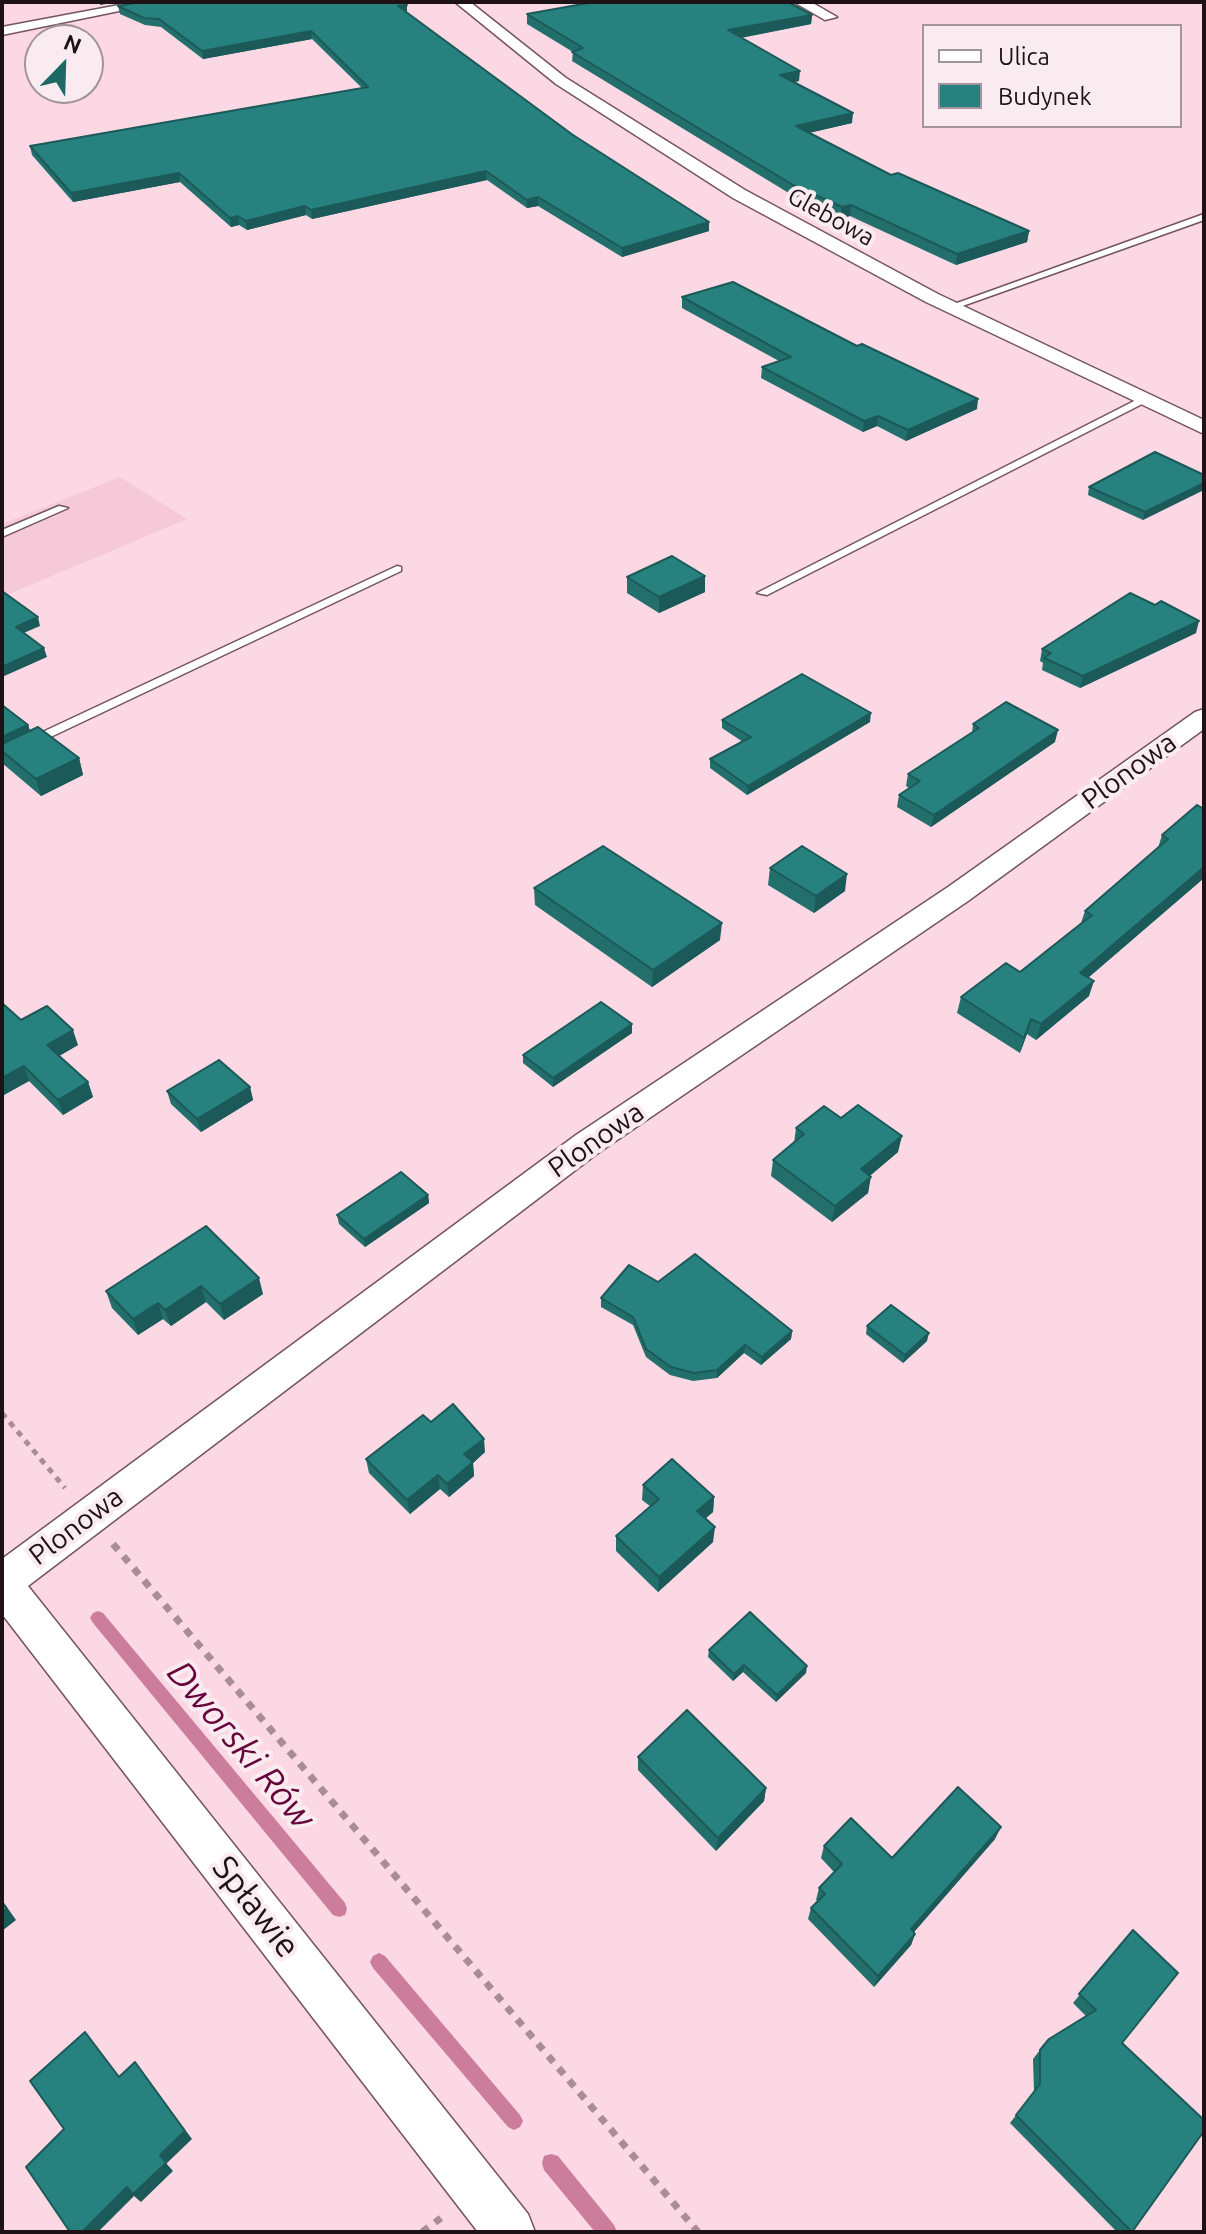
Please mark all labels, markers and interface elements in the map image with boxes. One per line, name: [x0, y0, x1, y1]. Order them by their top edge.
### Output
north arrow: [24, 24, 104, 104]
legend: [922, 24, 1182, 128]
text: N: [60, 29, 85, 58]
text: Ulica: [998, 43, 1050, 70]
text: Budynek: [998, 83, 1092, 110]
street label: Glebowa: [783, 182, 879, 252]
street label: Plonowa: [1075, 725, 1183, 817]
street label: Plonowa: [542, 1095, 650, 1185]
street label: Plonowa: [22, 1480, 130, 1572]
water label: Dworski Rów: [158, 1652, 324, 1838]
street label: Spławie: [204, 1848, 308, 1966]

